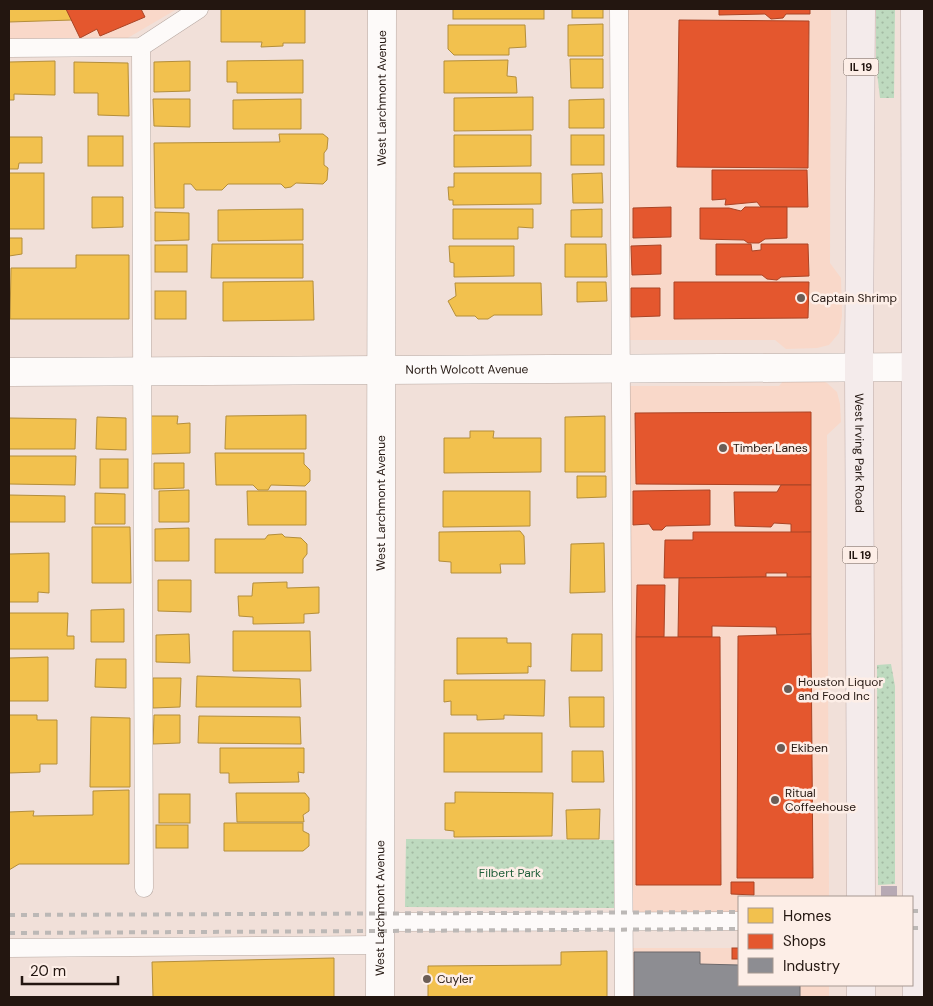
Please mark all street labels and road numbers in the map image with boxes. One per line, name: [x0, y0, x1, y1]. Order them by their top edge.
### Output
street label: West Larchmont Avenue: [374, 30, 390, 166]
road number: IL 19: [844, 58, 878, 76]
street label: North Wolcott Avenue: [406, 361, 529, 378]
street label: West Irving Park Road: [851, 393, 868, 513]
street label: West Larchmont Avenue: [373, 435, 389, 571]
road number: IL 19: [842, 546, 878, 564]
street label: West Larchmont Avenue: [372, 840, 388, 976]

